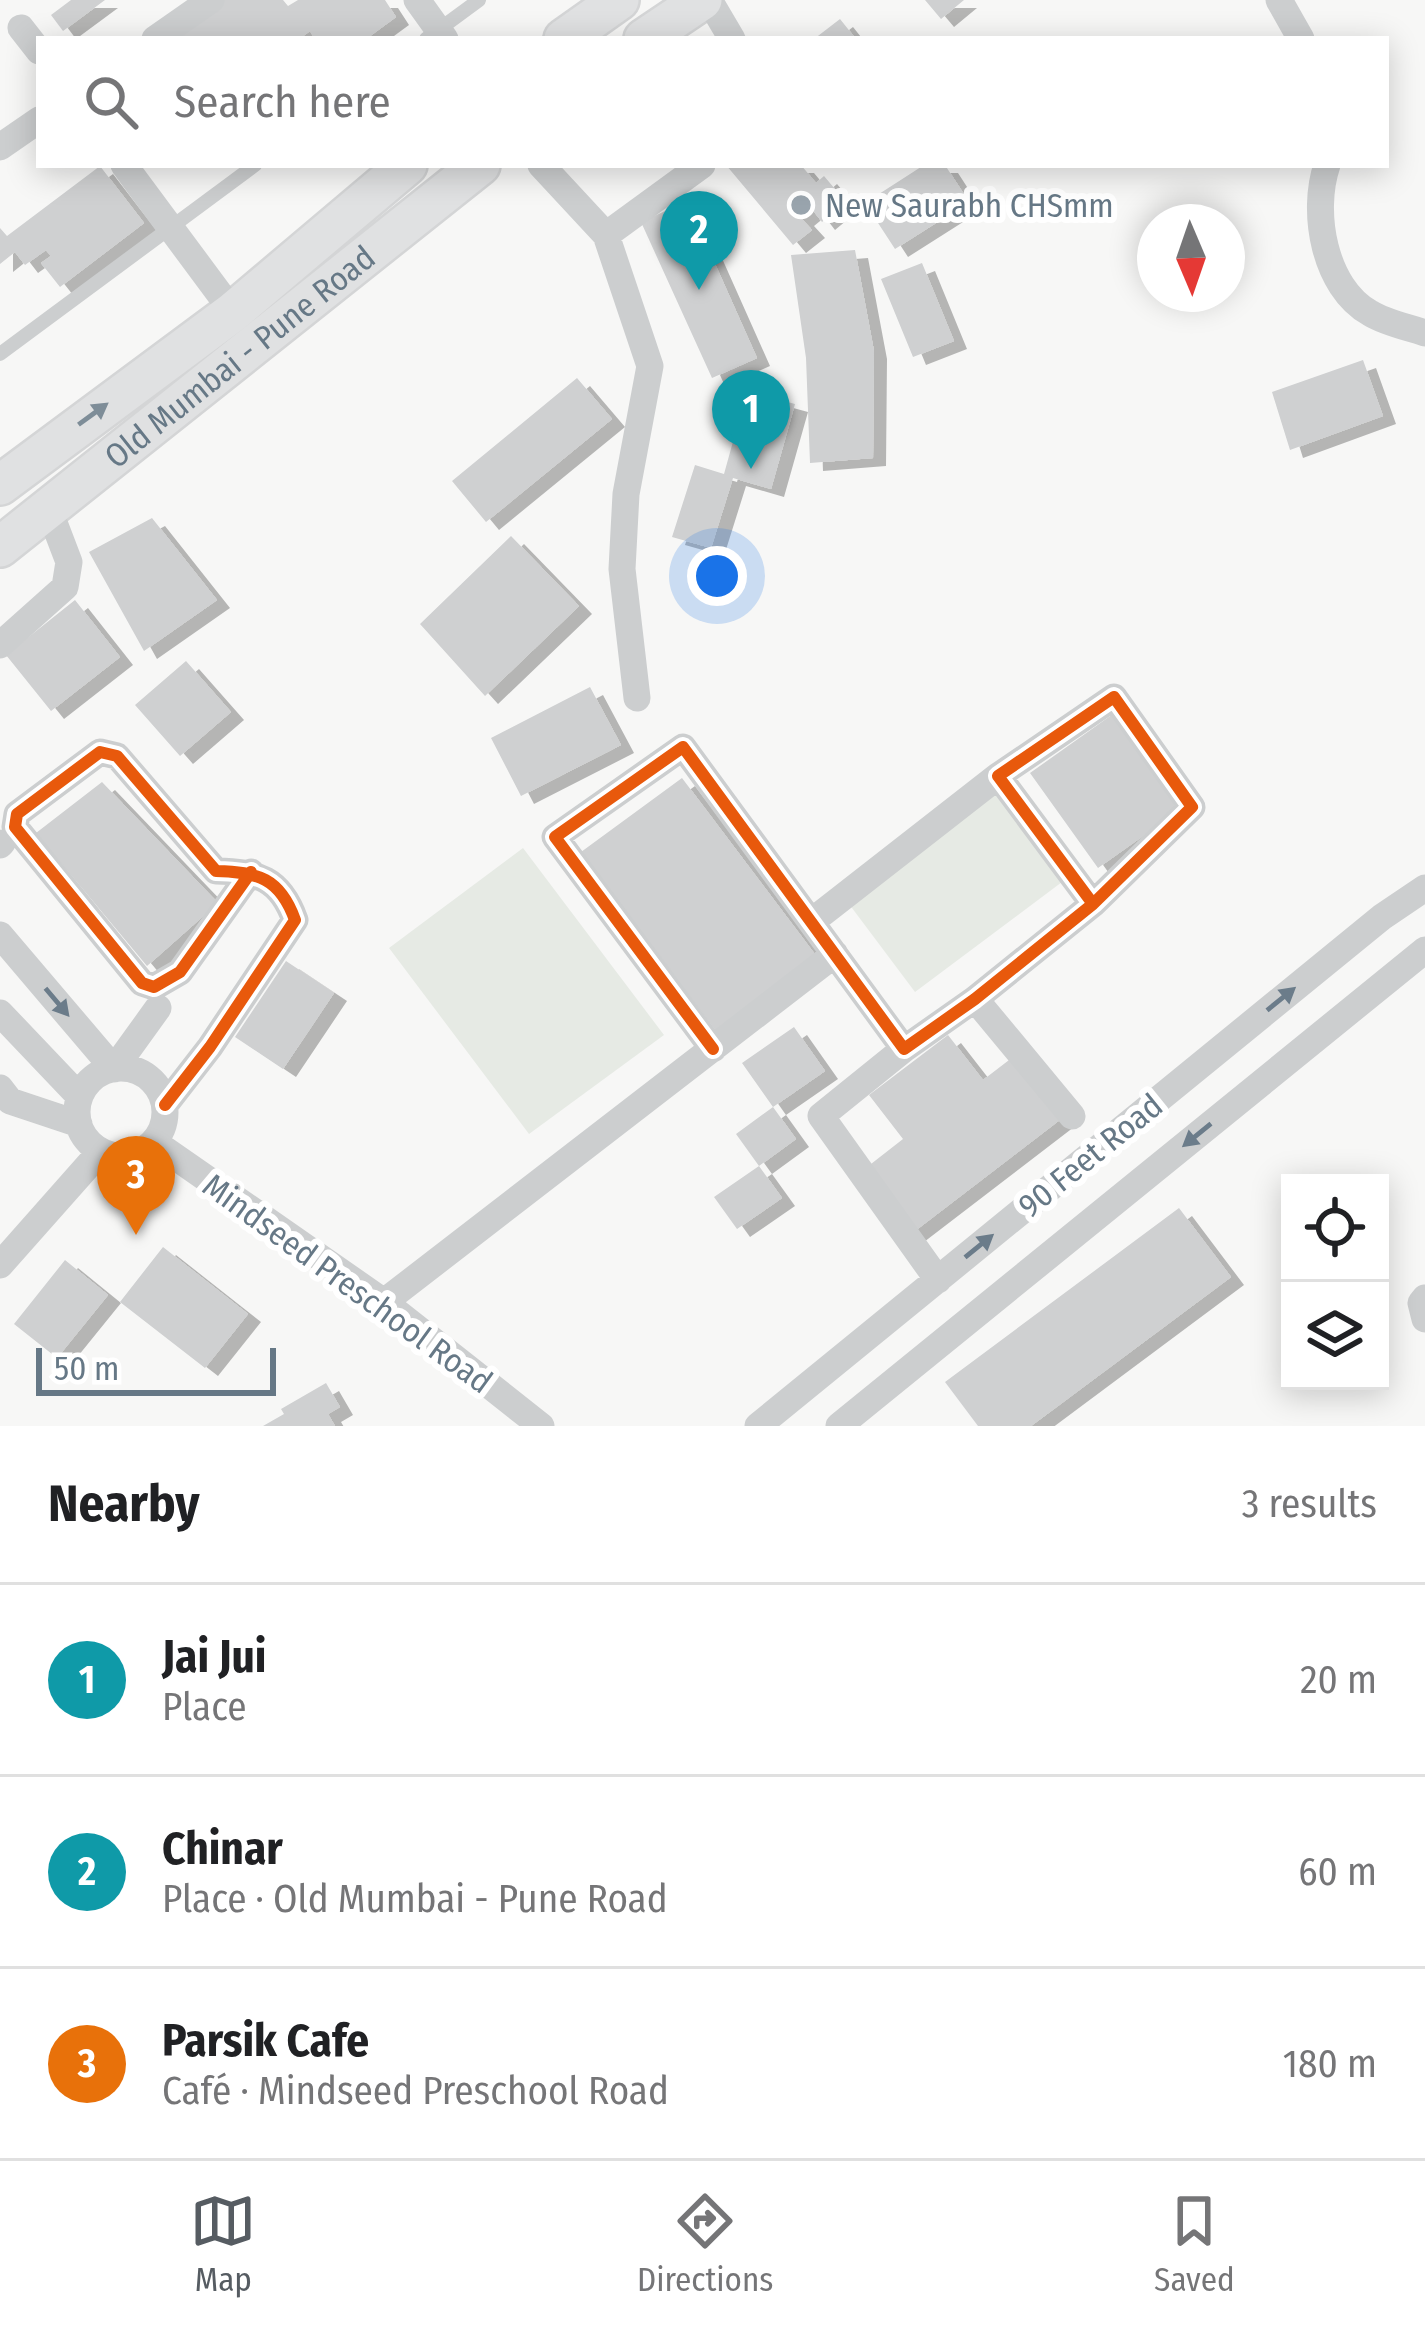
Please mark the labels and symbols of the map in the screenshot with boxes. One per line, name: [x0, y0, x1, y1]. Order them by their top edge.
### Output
place label: New Saurabh CHSmm: [825, 186, 1114, 226]
pin: 2: [660, 191, 738, 290]
marker: New Saurabh CHSmm: [788, 192, 814, 218]
north arrow: [1137, 204, 1245, 312]
street label: Old Mumbai - Pune Road: [97, 238, 383, 477]
pin: 1: [712, 370, 790, 469]
one-way arrow: [77, 403, 109, 427]
your location: [687, 546, 747, 606]
one-way arrow: [43, 987, 69, 1017]
one-way arrow: [1266, 987, 1296, 1013]
street label: 90 Feet Road: [1010, 1086, 1171, 1226]
one-way arrow: [1181, 1122, 1212, 1148]
pin: 3: [97, 1136, 175, 1235]
street label: Mindseed Preschool Road: [195, 1165, 500, 1402]
one-way arrow: [963, 1234, 994, 1259]
scale bar: [36, 1342, 276, 1395]

